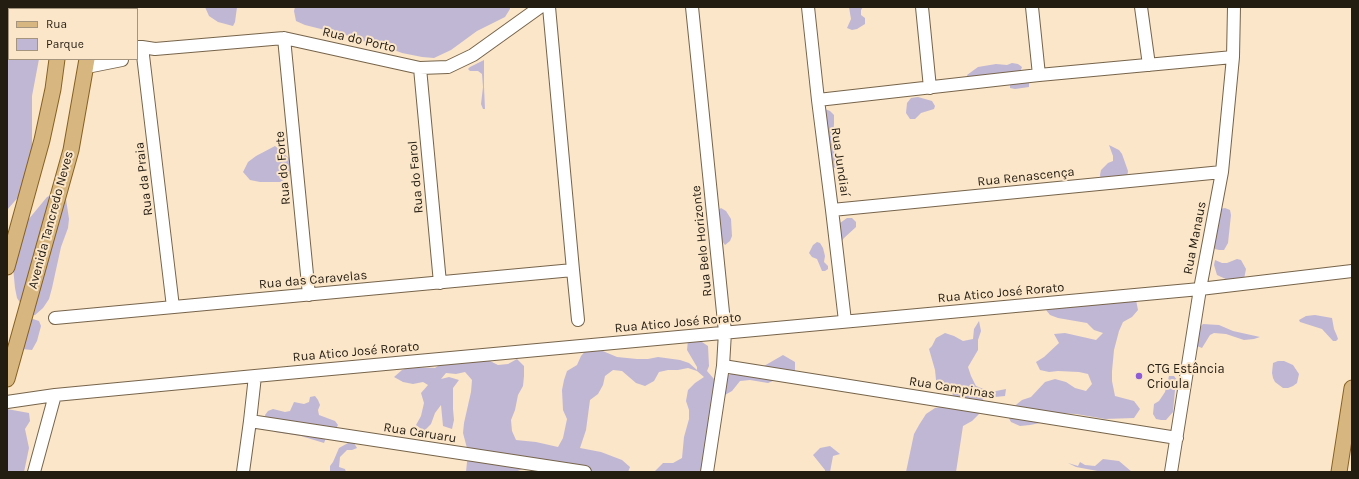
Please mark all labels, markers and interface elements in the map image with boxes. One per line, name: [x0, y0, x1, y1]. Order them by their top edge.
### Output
legend: [8, 8, 138, 60]
text: Rua: [46, 17, 67, 31]
street label: Rua do Porto: [321, 24, 397, 56]
text: Parque: [46, 37, 84, 51]
street label: Rua Jundiaí: [827, 126, 853, 198]
street label: Rua do Forte: [272, 131, 294, 205]
street label: Rua do Farol: [405, 140, 427, 214]
street label: Rua da Praia: [132, 141, 156, 217]
street label: Avenida Tancredo Neves: [25, 149, 77, 291]
street label: Rua Renascença: [977, 164, 1075, 190]
street label: Rua Belo Horizonte: [688, 185, 716, 297]
street label: Rua Manaus: [1180, 200, 1210, 276]
street label: Rua das Caravelas: [258, 267, 368, 293]
street label: Rua Atico José Rorato: [937, 280, 1065, 306]
street label: Rua Atico José Rorato: [614, 310, 742, 336]
street label: Rua Atico José Rorato: [292, 339, 420, 365]
place label: CTG Estância Crioula: [1147, 361, 1225, 392]
marker: CTG Estância Crioula: [1134, 371, 1144, 381]
street label: Rua Campinas: [908, 374, 996, 402]
street label: Rua Caruaru: [382, 420, 458, 446]

